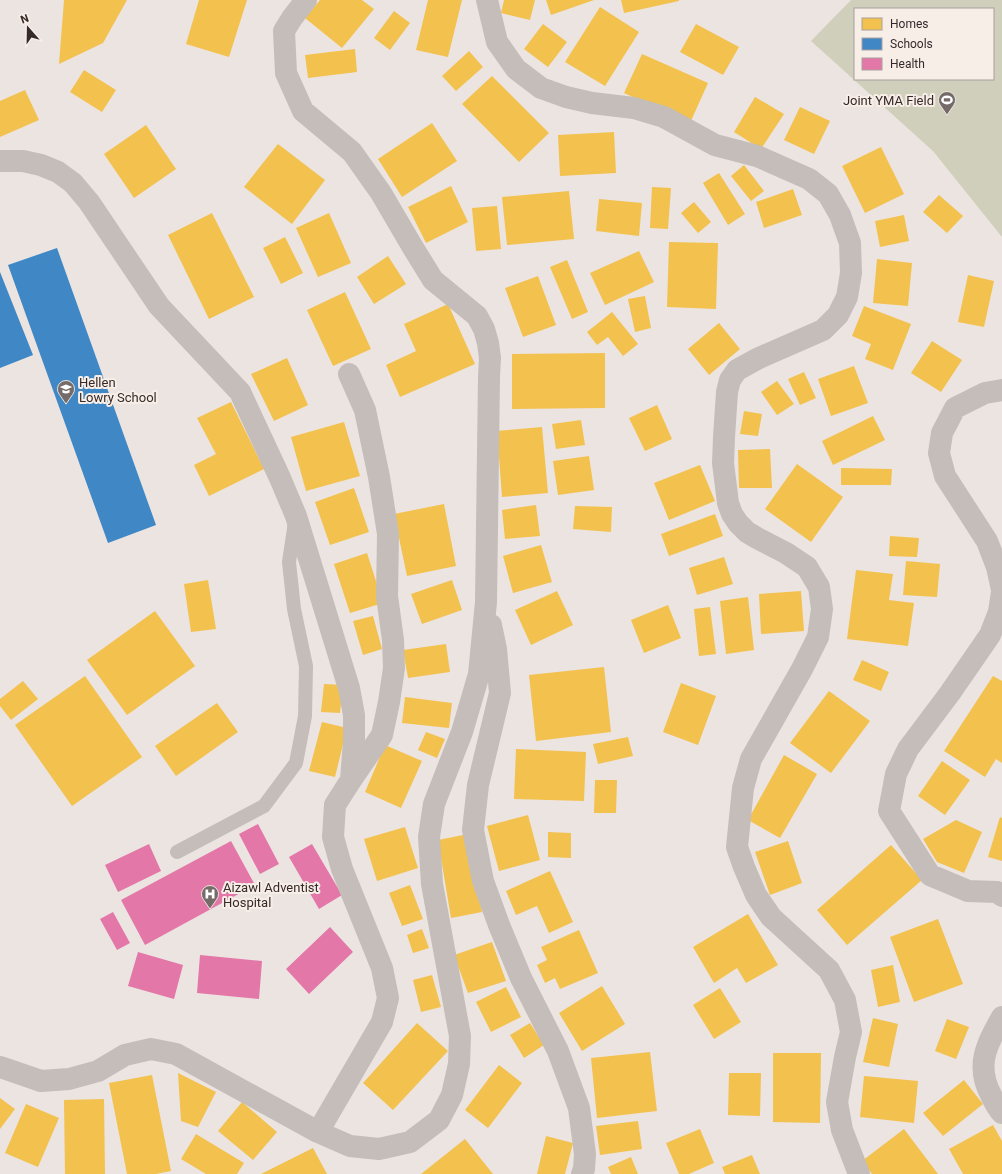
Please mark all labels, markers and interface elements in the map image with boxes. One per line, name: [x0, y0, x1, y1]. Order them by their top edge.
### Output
north arrow: [8, 8, 48, 48]
legend: [854, 8, 994, 80]
text: N: [19, 12, 31, 27]
text: Homes: [890, 17, 928, 31]
text: Schools: [890, 37, 933, 51]
text: Health: [890, 57, 925, 71]
sports icon: Joint YMA Field: [937, 90, 957, 115]
place label: Joint YMA Field: [843, 93, 934, 108]
place label: Hellen Lowry School: [79, 375, 157, 405]
school or university icon: Hellen Lowry School: [56, 379, 76, 404]
place label: Aizawl Adventist Hospital: [223, 880, 319, 910]
hospital icon: Aizawl Adventist Hospital: [200, 884, 220, 909]

